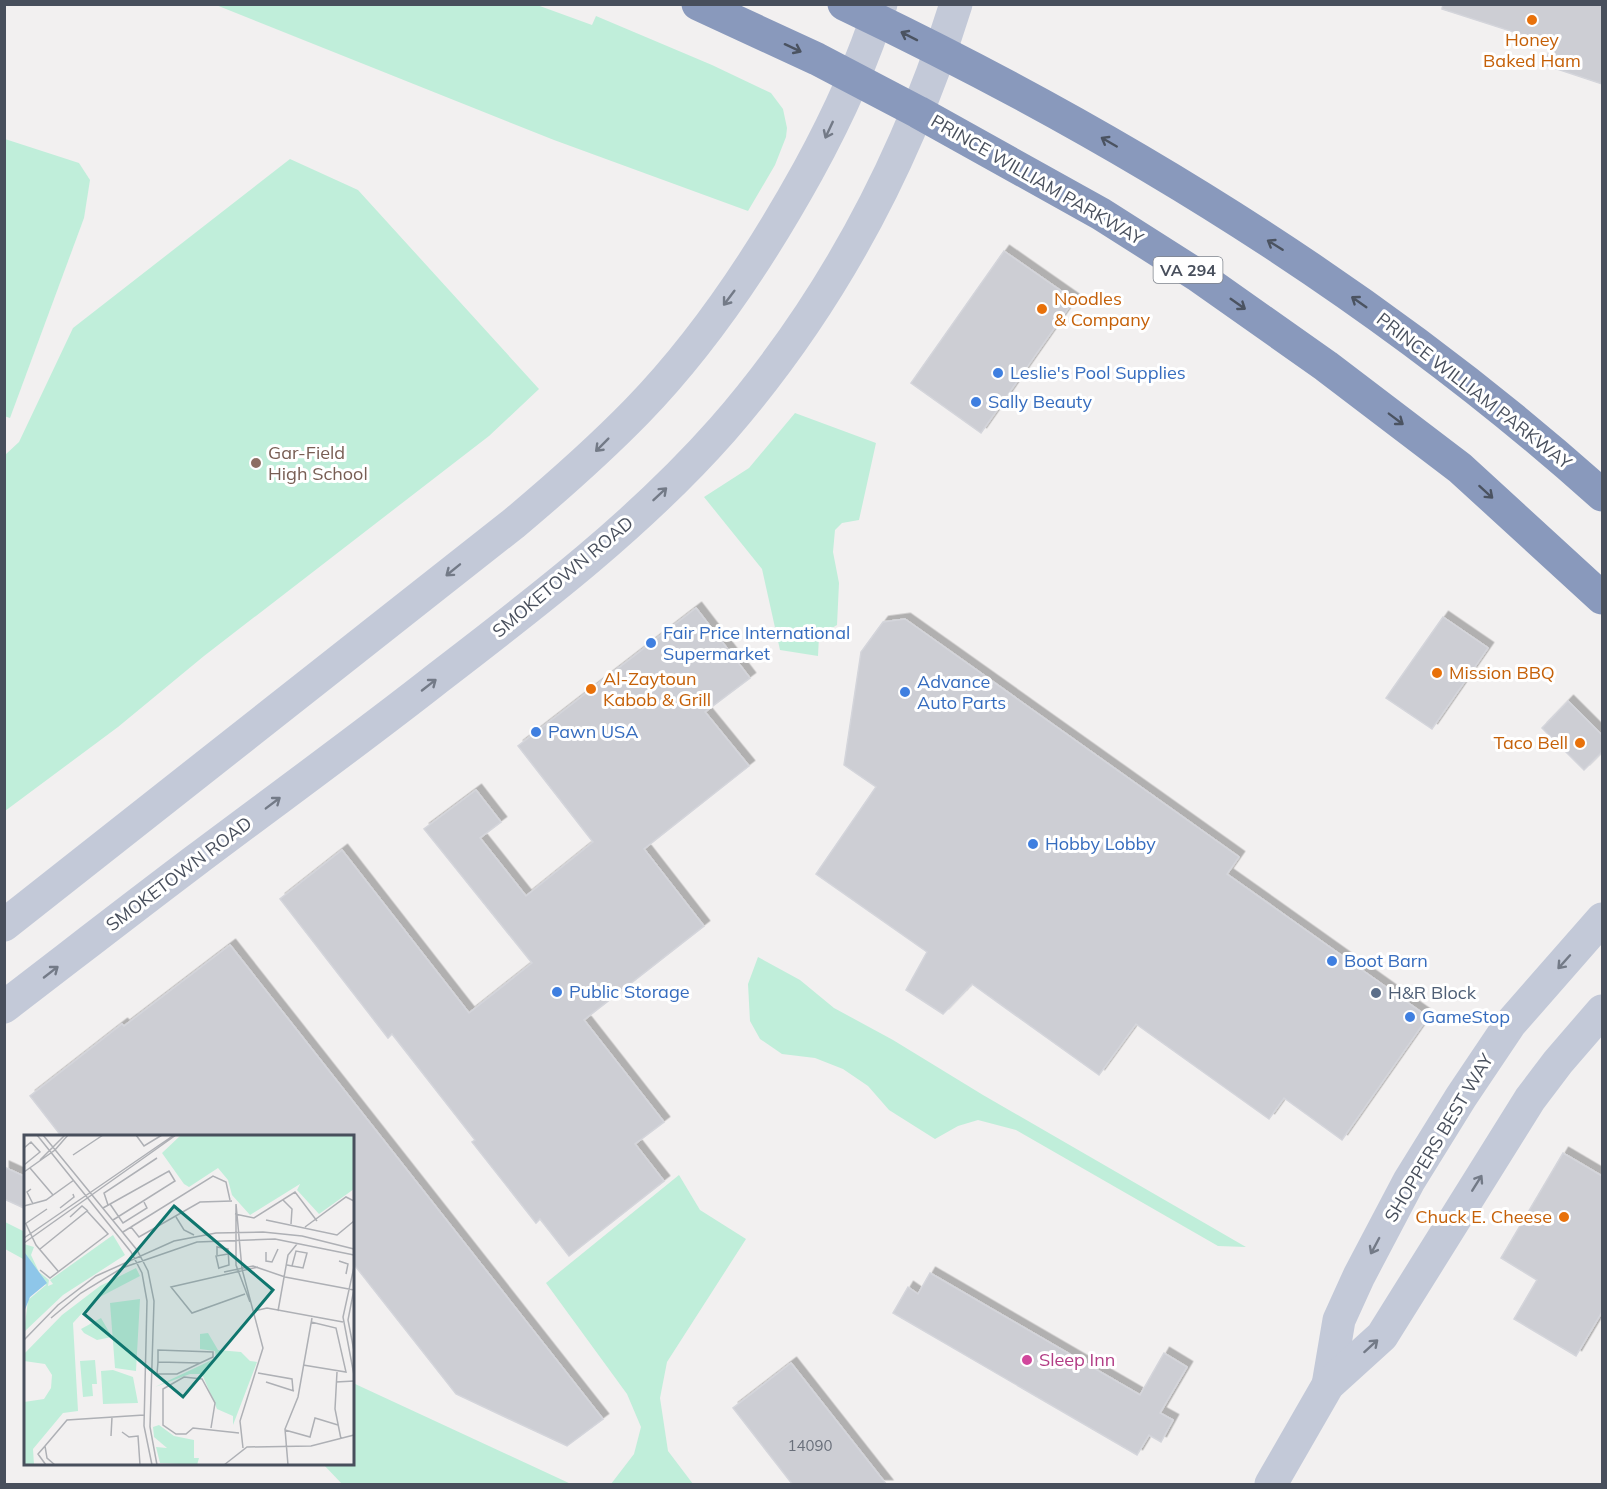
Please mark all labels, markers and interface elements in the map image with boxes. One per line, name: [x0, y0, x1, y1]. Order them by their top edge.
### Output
marker: Honey Baked Ham: [1525, 13, 1539, 27]
place label: Honey Baked Ham: [1483, 28, 1581, 72]
one-way arrow: [900, 30, 918, 41]
one-way arrow: [783, 42, 801, 54]
street label: PRINCE WILLIAM PARKWAY: [927, 109, 1148, 250]
one-way arrow: [823, 121, 834, 139]
one-way arrow: [1101, 136, 1118, 148]
one-way arrow: [1267, 238, 1284, 250]
road number: VA 294: [1154, 257, 1222, 283]
place label: Noodles & Company: [1054, 287, 1151, 331]
one-way arrow: [723, 289, 736, 305]
one-way arrow: [1351, 296, 1367, 308]
one-way arrow: [1230, 298, 1246, 310]
marker: Noodles & Company: [1035, 302, 1049, 316]
street label: PRINCE WILLIAM PARKWAY: [1372, 307, 1577, 475]
place label: Leslie's Pool Supplies: [1010, 361, 1186, 384]
marker: Leslie's Pool Supplies: [991, 366, 1005, 380]
place label: Sally Beauty: [988, 390, 1092, 413]
marker: Sally Beauty: [969, 395, 983, 409]
one-way arrow: [1387, 413, 1403, 426]
one-way arrow: [595, 438, 610, 453]
place label: Gar-Field High School: [268, 441, 368, 485]
marker: Gar-Field High School: [249, 456, 263, 470]
one-way arrow: [1478, 485, 1493, 499]
one-way arrow: [652, 487, 667, 502]
street label: SMOKETOWN ROAD: [488, 511, 638, 642]
one-way arrow: [445, 564, 461, 577]
place label: Fair Price International Supermarket: [663, 621, 850, 665]
marker: Fair Price International Supermarket: [644, 636, 658, 650]
place label: Mission BBQ: [1449, 661, 1555, 684]
marker: Mission BBQ: [1430, 666, 1444, 680]
place label: Al-Zaytoun Kabob & Grill: [603, 667, 711, 711]
place label: Advance Auto Parts: [917, 670, 1006, 714]
one-way arrow: [420, 679, 436, 692]
marker: Al-Zaytoun Kabob & Grill: [584, 682, 598, 696]
marker: Advance Auto Parts: [898, 685, 912, 699]
place label: Pawn USA: [548, 720, 638, 743]
marker: Pawn USA: [529, 725, 543, 739]
place label: Taco Bell: [1493, 731, 1568, 754]
marker: Taco Bell: [1573, 736, 1587, 750]
one-way arrow: [265, 796, 281, 809]
street label: SMOKETOWN ROAD: [101, 811, 256, 936]
place label: Hobby Lobby: [1045, 832, 1156, 855]
marker: Hobby Lobby: [1026, 837, 1040, 851]
place label: Boot Barn: [1344, 949, 1428, 972]
marker: Boot Barn: [1325, 954, 1339, 968]
one-way arrow: [1557, 954, 1571, 969]
one-way arrow: [43, 965, 59, 978]
place label: Public Storage: [569, 980, 690, 1003]
place label: H&R Block: [1388, 981, 1477, 1004]
marker: Public Storage: [550, 985, 564, 999]
marker: H&R Block: [1369, 986, 1383, 1000]
place label: GameStop: [1422, 1005, 1510, 1028]
marker: GameStop: [1403, 1010, 1417, 1024]
street label: SHOPPERS BEST WAY: [1379, 1048, 1499, 1226]
inset map: [24, 1135, 354, 1465]
one-way arrow: [1471, 1175, 1483, 1192]
place label: Chuck E. Cheese: [1415, 1205, 1552, 1228]
marker: Chuck E. Cheese: [1557, 1210, 1571, 1224]
one-way arrow: [1369, 1236, 1380, 1254]
one-way arrow: [1363, 1339, 1378, 1353]
place label: Sleep Inn: [1039, 1348, 1115, 1371]
marker: Sleep Inn: [1020, 1353, 1034, 1367]
house number: 14090: [787, 1436, 833, 1455]

